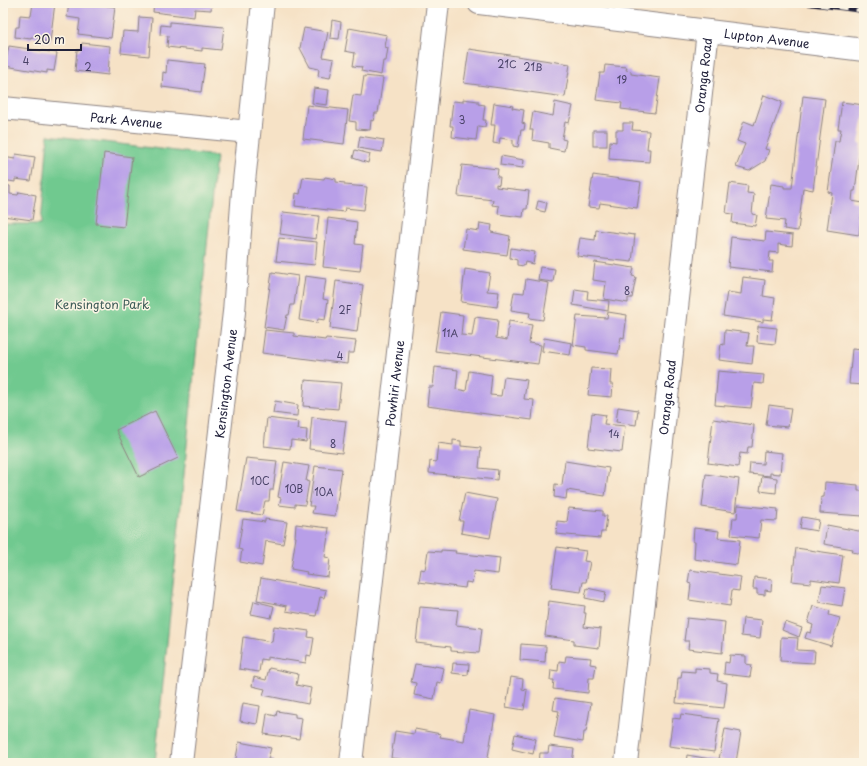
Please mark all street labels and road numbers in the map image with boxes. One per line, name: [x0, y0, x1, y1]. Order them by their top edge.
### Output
street label: Lupton Avenue: [723, 24, 811, 52]
street label: Oranga Road: [690, 37, 716, 114]
street label: Park Avenue: [89, 108, 164, 133]
street label: Kensington Avenue: [210, 327, 241, 439]
street label: Powhiri Avenue: [381, 339, 408, 428]
street label: Oranga Road: [654, 359, 680, 436]

